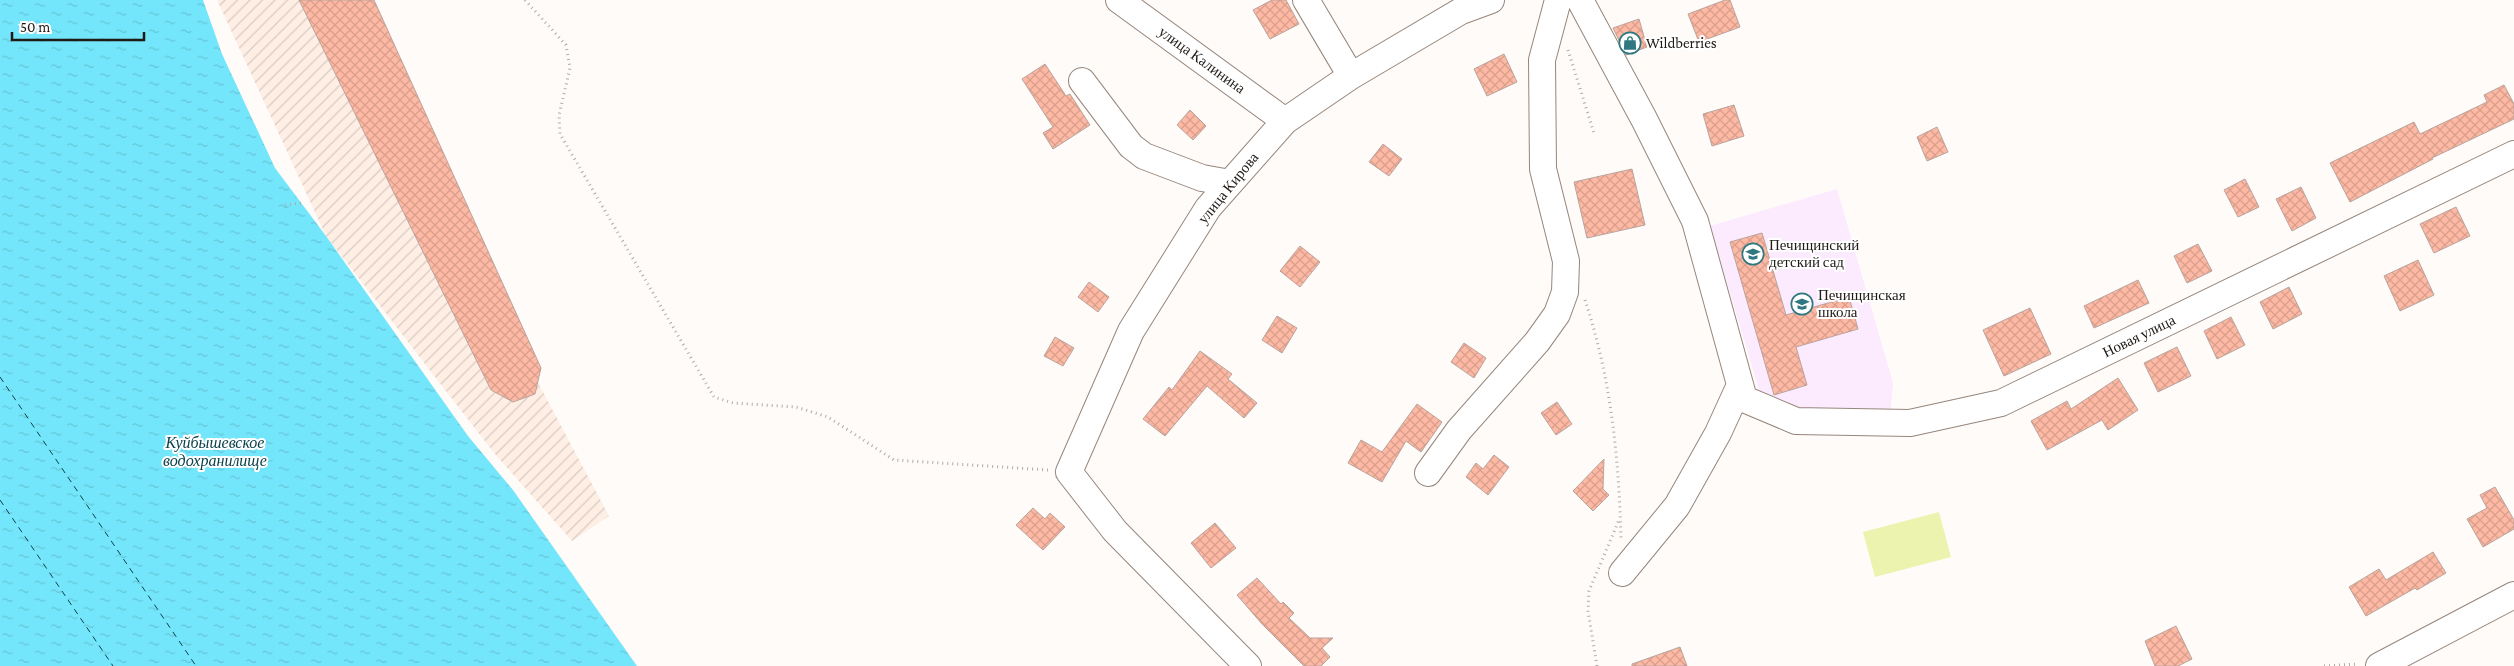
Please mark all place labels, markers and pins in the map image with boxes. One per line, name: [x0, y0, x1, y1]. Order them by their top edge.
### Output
shop icon: Wildberries: [1618, 31, 1642, 55]
place label: Wildberries: [1646, 35, 1717, 51]
place label: Печищинский детский сад: [1769, 237, 1859, 270]
school or university icon: Печищинский детский сад: [1741, 242, 1765, 266]
place label: Печищинская школа: [1818, 287, 1906, 320]
school or university icon: Печищинская школа: [1790, 292, 1814, 316]

